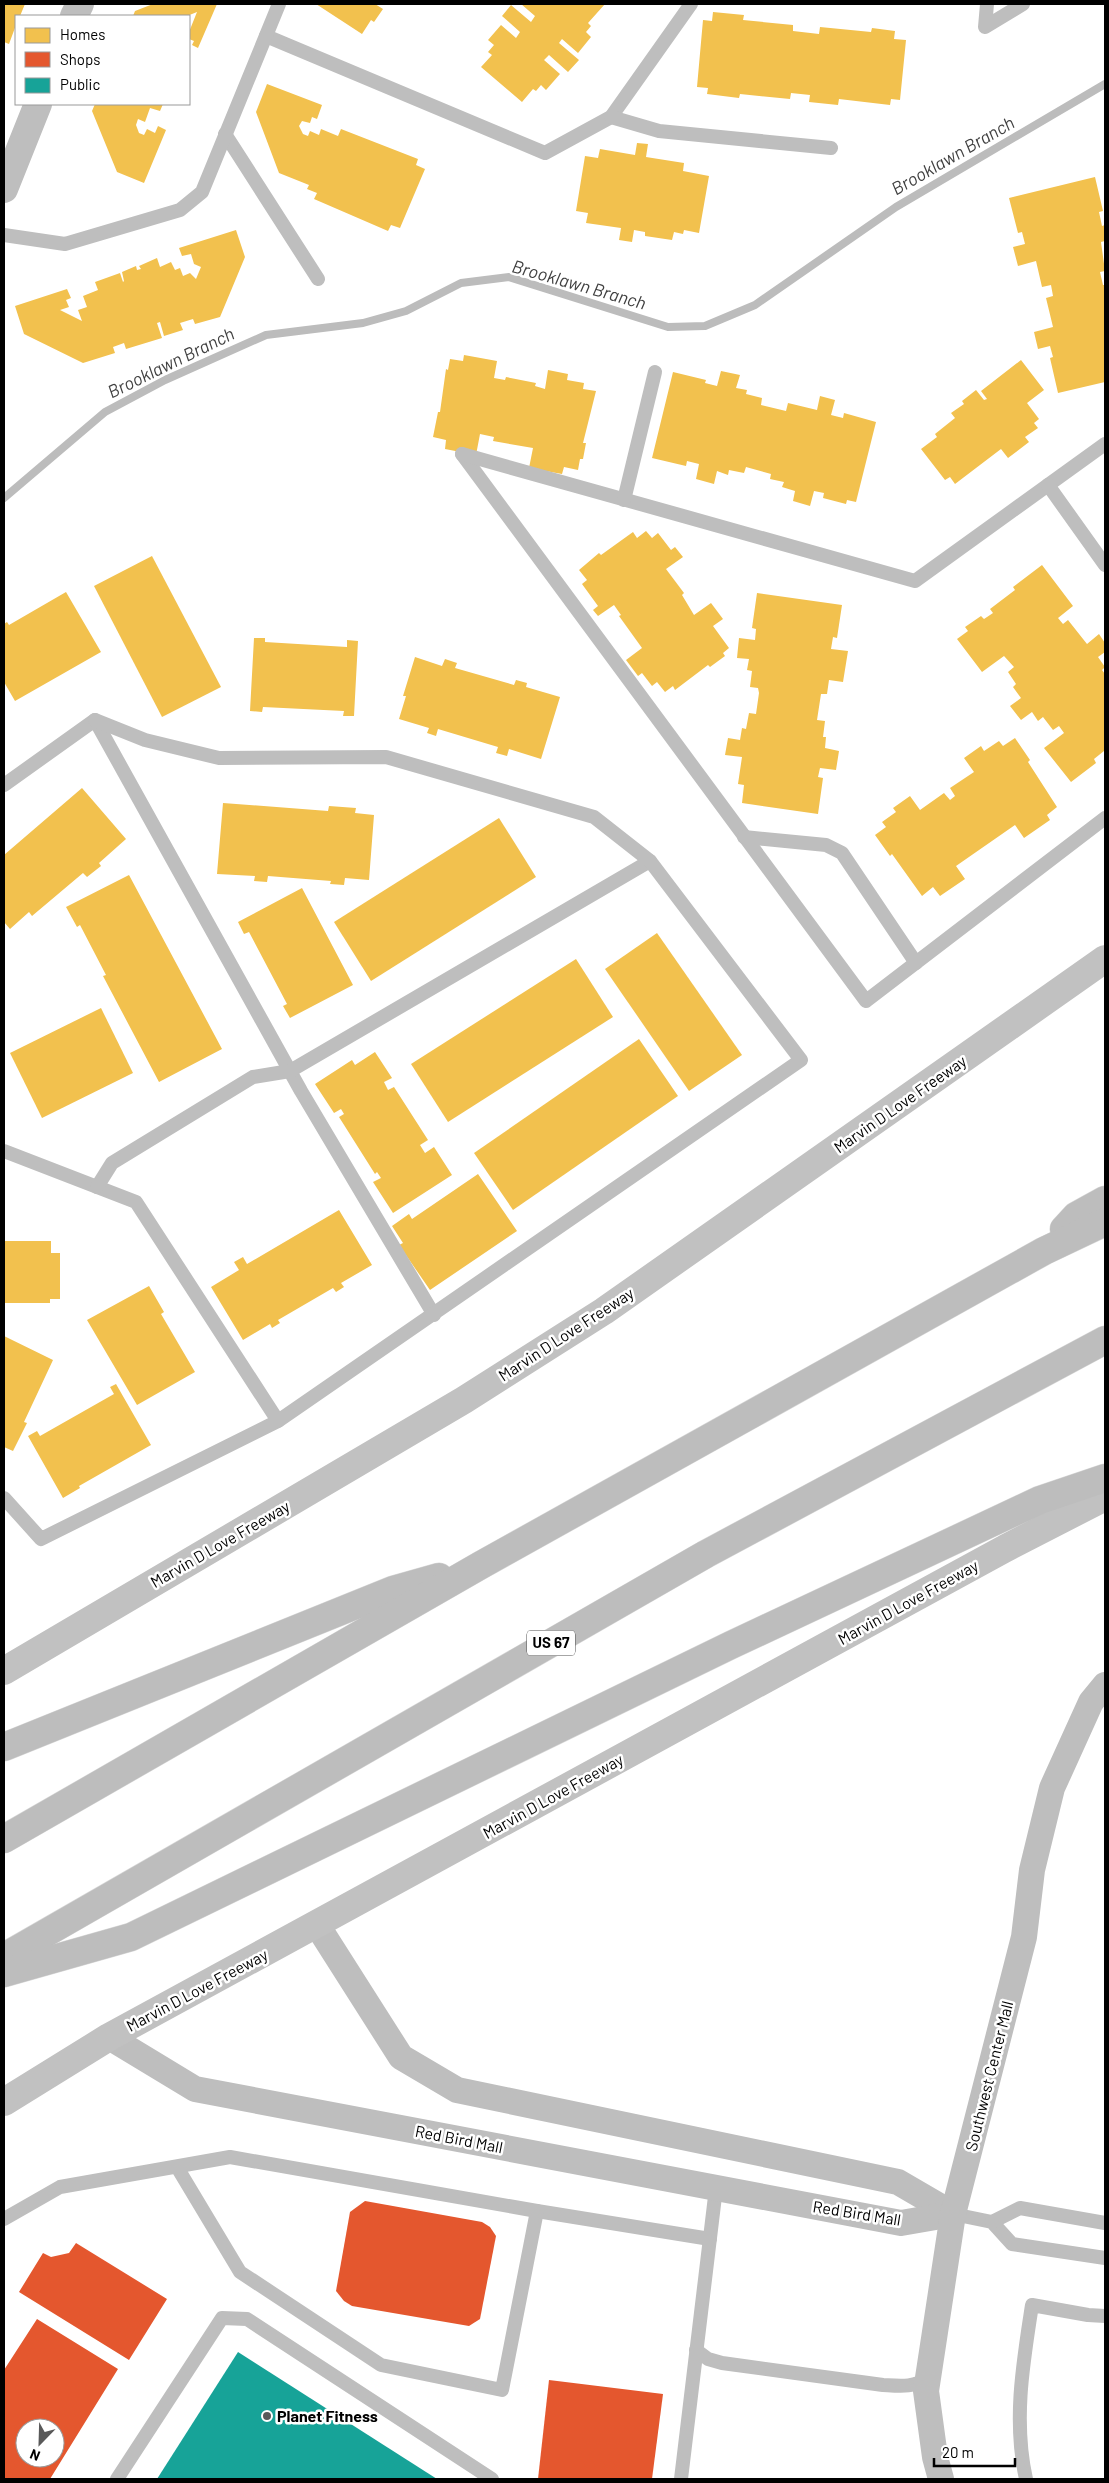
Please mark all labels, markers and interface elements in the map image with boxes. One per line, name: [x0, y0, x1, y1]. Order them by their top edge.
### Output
legend: [15, 15, 190, 105]
text: Homes: [60, 25, 105, 43]
text: Shops: [60, 50, 100, 68]
text: Public: [60, 75, 100, 93]
water label: Brooklawn Branch: [887, 111, 1018, 199]
water label: Brooklawn Branch: [510, 254, 649, 314]
water label: Brooklawn Branch: [104, 322, 238, 402]
street label: Marvin D Love Freeway: [830, 1050, 970, 1156]
street label: Marvin D Love Freeway: [495, 1282, 637, 1384]
street label: Marvin D Love Freeway: [147, 1496, 293, 1591]
street label: Marvin D Love Freeway: [834, 1555, 982, 1648]
road number: US 67: [527, 1630, 575, 1656]
street label: Marvin D Love Freeway: [479, 1749, 627, 1842]
street label: Marvin D Love Freeway: [123, 1944, 271, 2035]
street label: Southwest Center Mall: [961, 1999, 1016, 2153]
street label: Red Bird Mall: [414, 2121, 505, 2156]
street label: Red Bird Mall: [812, 2196, 903, 2229]
place label: Planet Fitness: [277, 2406, 378, 2425]
marker: Planet Fitness: [261, 2410, 273, 2422]
north arrow: [15, 2418, 65, 2468]
scale bar: [934, 2436, 1015, 2468]
text: 20 m: [942, 2443, 974, 2461]
text: N: [27, 2446, 42, 2465]

